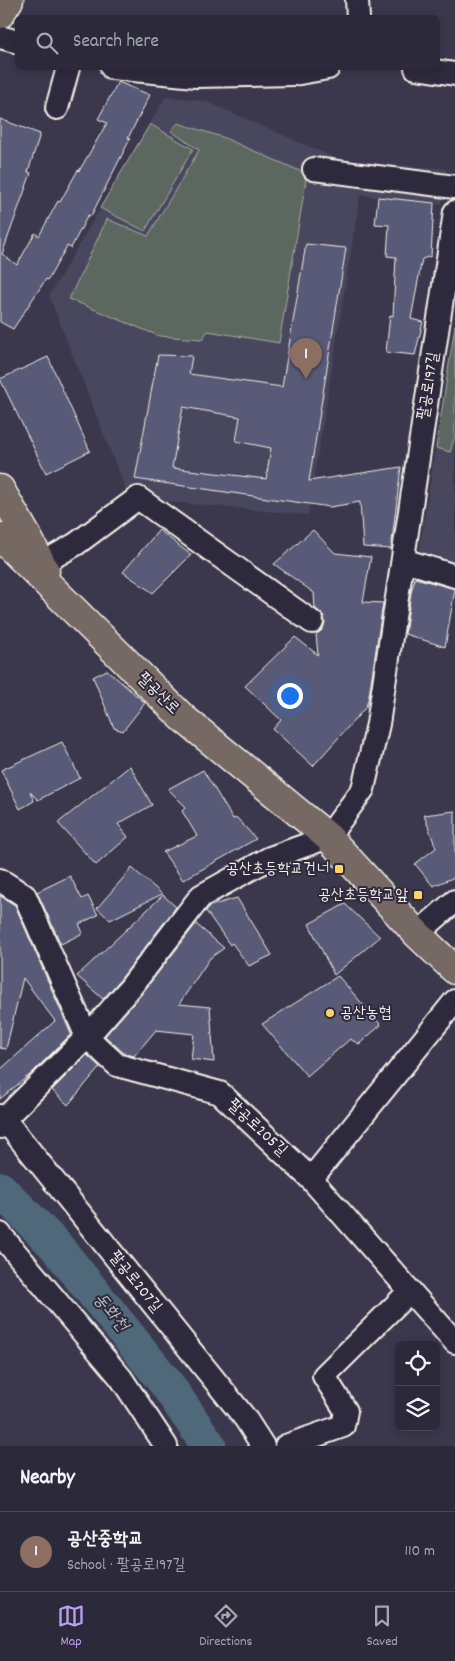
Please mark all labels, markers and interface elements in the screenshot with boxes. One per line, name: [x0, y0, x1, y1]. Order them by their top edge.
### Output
search box: [15, 15, 440, 70]
icon: search: [33, 29, 61, 57]
text: Search here: [73, 29, 159, 56]
pin: 1: [290, 338, 322, 379]
street label: 팔공로197길: [412, 350, 446, 422]
street label: 팔공산로: [132, 668, 184, 720]
your location: [277, 683, 303, 709]
place label: 공산초등학교건너: [226, 858, 329, 881]
marker: 공산초등학교건너: [333, 863, 345, 875]
place label: 공산초등학교앞: [318, 884, 408, 907]
marker: 공산초등학교앞: [412, 889, 424, 901]
place label: 공산농협: [340, 1002, 392, 1025]
marker: 공산농협: [324, 1007, 336, 1019]
street label: 팔공로205길: [222, 1094, 292, 1162]
street label: 팔공로207길: [103, 1246, 167, 1318]
water label: 동화천: [87, 1288, 134, 1339]
map controls: [395, 1341, 440, 1431]
button: locate: [395, 1341, 440, 1386]
button: layers: [395, 1386, 440, 1431]
text: Nearby: [20, 1464, 75, 1494]
text: 공산중학교: [67, 1527, 143, 1554]
text: 1: [34, 1540, 38, 1563]
text: 110 m: [405, 1540, 435, 1563]
text: School · 팔공로197길: [67, 1554, 185, 1577]
tab: Map: [57, 1602, 85, 1652]
tab: Directions: [199, 1602, 252, 1652]
tab: Saved: [367, 1602, 398, 1652]

